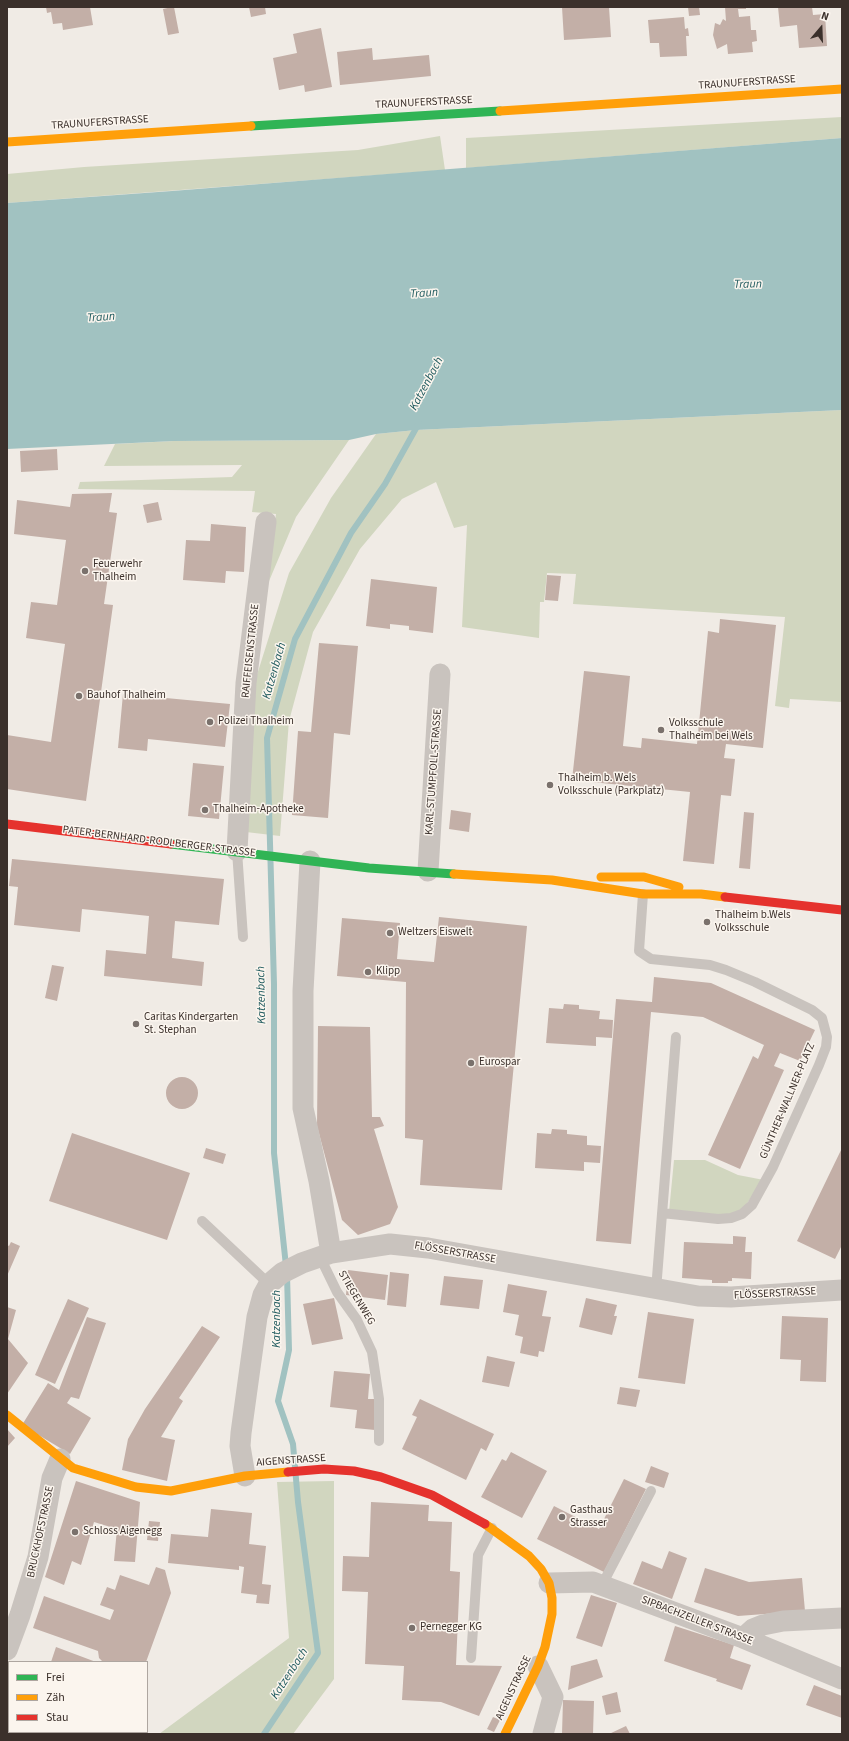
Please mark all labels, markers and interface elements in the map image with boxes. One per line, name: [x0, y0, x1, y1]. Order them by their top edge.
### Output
north arrow: [801, 8, 841, 48]
text: N: [819, 8, 831, 24]
street label: TRAUNUFERSTRASSE: [698, 73, 796, 93]
street label: TRAUNUFERSTRASSE: [375, 94, 473, 112]
street label: TRAUNUFERSTRASSE: [51, 113, 149, 133]
water label: Traun: [734, 278, 762, 292]
water label: Traun: [409, 286, 439, 302]
water label: Traun: [86, 310, 116, 326]
water label: Katzenbach: [407, 355, 447, 413]
place label: Feuerwehr Thalheim: [93, 558, 142, 584]
marker: Feuerwehr Thalheim: [80, 566, 90, 576]
street label: RAIFFEISENSTRASSE: [239, 603, 263, 699]
water label: Katzenbach: [260, 641, 290, 701]
place label: Bauhof Thalheim: [87, 689, 166, 703]
marker: Bauhof Thalheim: [74, 691, 84, 701]
street label: KARL-STUMPFOLL-STRASSE: [423, 708, 445, 836]
place label: Polizei Thalheim: [218, 715, 294, 729]
marker: Polizei Thalheim: [205, 717, 215, 727]
place label: Volksschule Thalheim bei Wels: [669, 717, 753, 743]
marker: Volksschule Thalheim bei Wels: [656, 725, 666, 735]
place label: Thalheim b. Wels Volksschule (Parkplatz): [558, 772, 664, 798]
marker: Thalheim b. Wels Volksschule (Parkplatz): [545, 780, 555, 790]
place label: Thalheim-Apotheke: [213, 803, 304, 817]
marker: Thalheim-Apotheke: [200, 805, 210, 815]
street label: PATER-BERNHARD-RODLBERGER-STRASSE: [62, 824, 256, 860]
place label: Thalheim b.Wels Volksschule: [715, 909, 791, 935]
marker: Thalheim b.Wels Volksschule: [702, 917, 712, 927]
place label: Weltzers Eiswelt: [398, 926, 472, 940]
marker: Weltzers Eiswelt: [385, 928, 395, 938]
place label: Klipp: [376, 965, 400, 979]
water label: Katzenbach: [254, 966, 270, 1024]
marker: Klipp: [363, 967, 373, 977]
place label: Caritas Kindergarten St. Stephan: [144, 1011, 238, 1037]
marker: Caritas Kindergarten St. Stephan: [131, 1019, 141, 1029]
street label: GÜNTHER-WALLNER-PLATZ: [758, 1041, 818, 1161]
place label: Eurospar: [479, 1056, 520, 1070]
marker: Eurospar: [466, 1058, 476, 1068]
street label: FLÖSSERSTRASSE: [413, 1239, 497, 1267]
street label: STIEGENWEG: [335, 1268, 377, 1328]
street label: FLÖSSERSTRASSE: [733, 1285, 817, 1303]
water label: Katzenbach: [270, 1290, 284, 1348]
street label: AIGENSTRASSE: [256, 1452, 326, 1470]
street label: BRUCKHOFSTRASSE: [25, 1485, 57, 1579]
place label: Gasthaus Strasser: [570, 1504, 613, 1530]
marker: Gasthaus Strasser: [557, 1512, 567, 1522]
place label: Schloss Aigenegg: [83, 1525, 162, 1539]
marker: Schloss Aigenegg: [70, 1527, 80, 1537]
street label: SIPBACHZELLER STRASSE: [639, 1594, 755, 1648]
place label: Pernegger KG: [420, 1621, 482, 1635]
marker: Pernegger KG: [407, 1623, 417, 1633]
water label: Katzenbach: [268, 1646, 312, 1702]
street label: AIGENSTRASSE: [493, 1654, 535, 1722]
legend: [8, 1661, 148, 1733]
text: Frei: [46, 1669, 65, 1686]
text: Zäh: [46, 1689, 65, 1706]
text: Stau: [46, 1709, 69, 1726]

